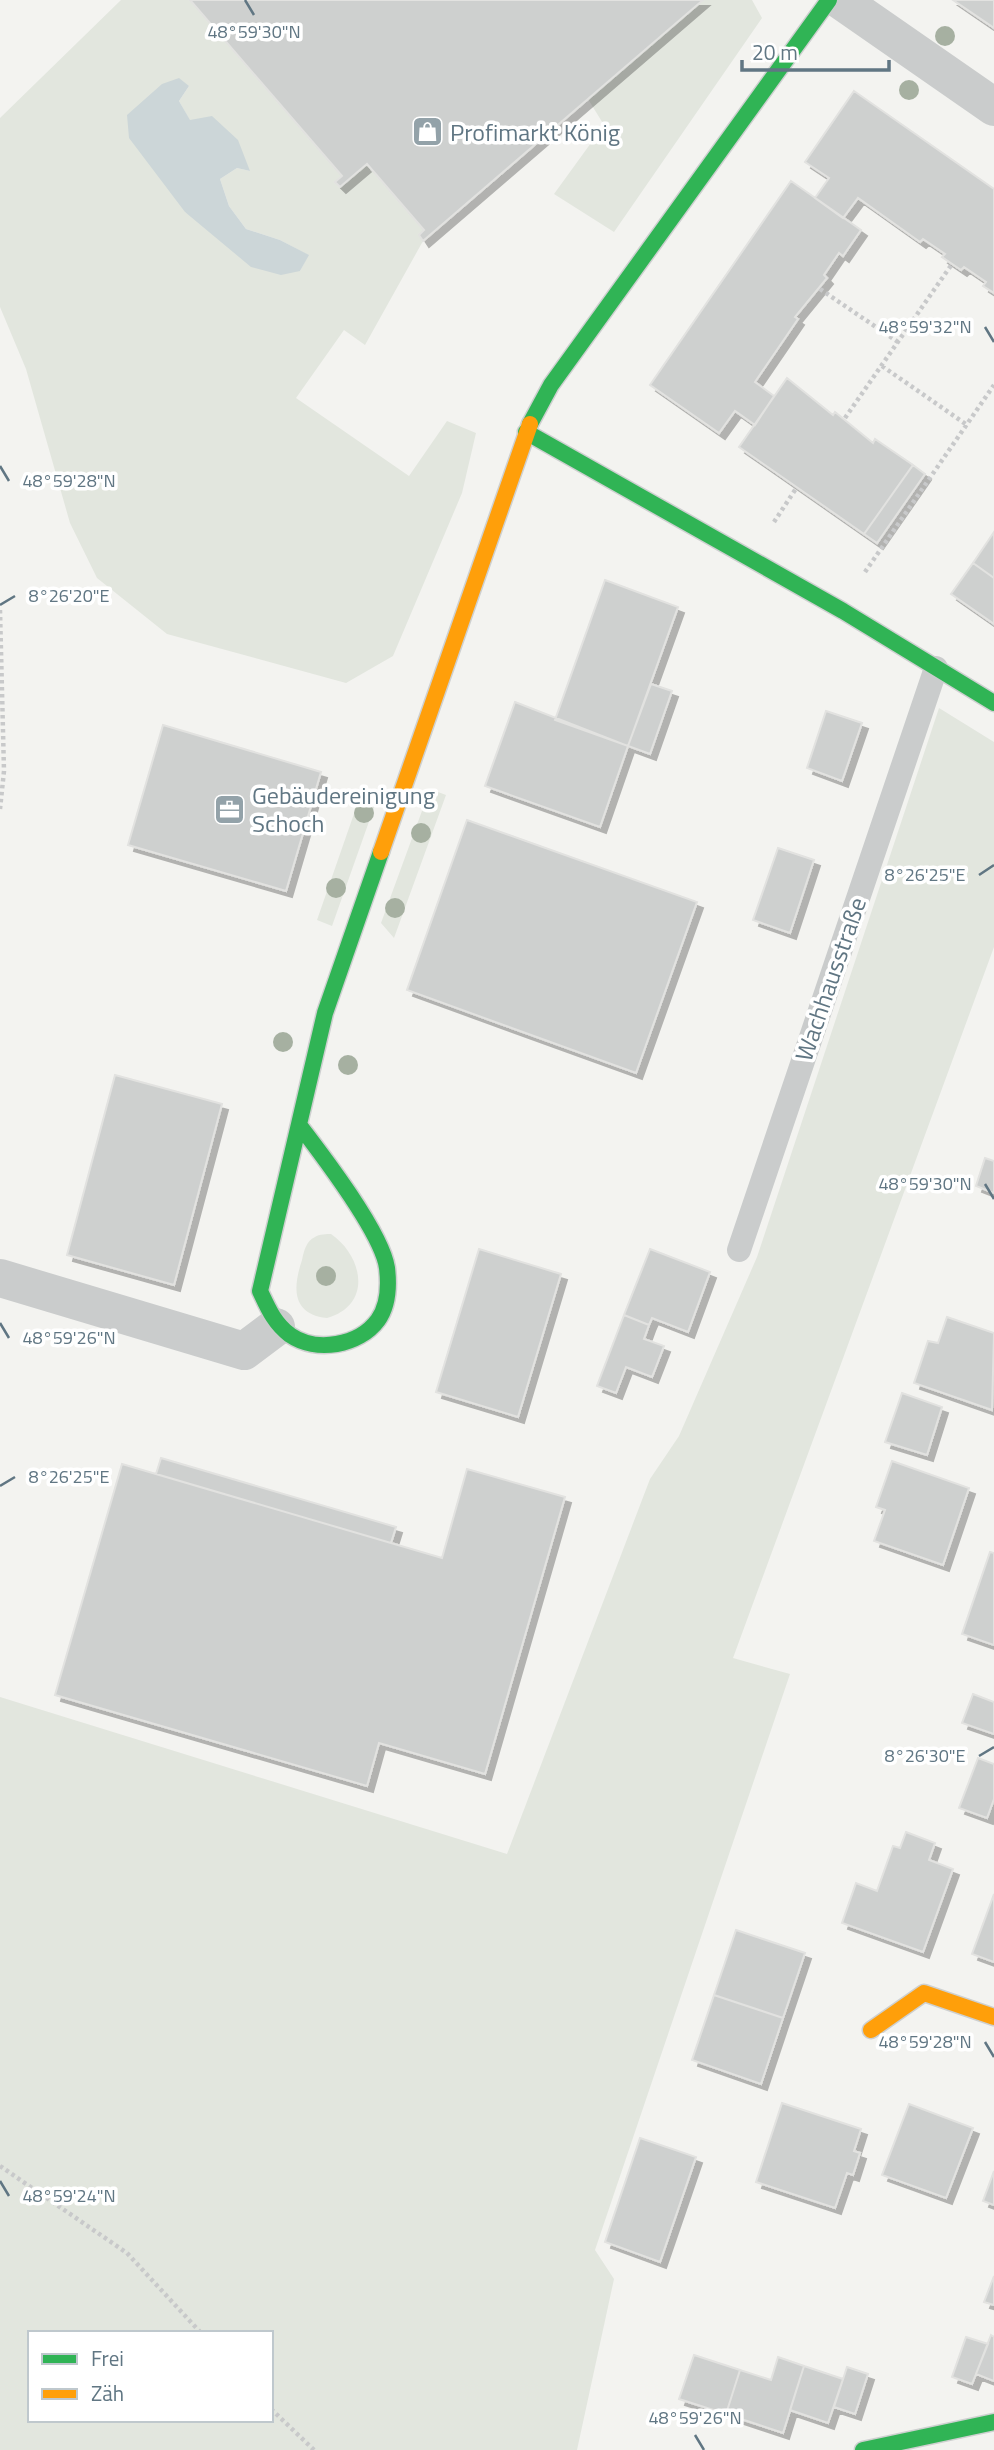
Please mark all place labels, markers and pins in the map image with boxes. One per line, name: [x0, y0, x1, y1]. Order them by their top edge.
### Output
place label: Profimarkt König: [450, 114, 620, 150]
shop icon: Profimarkt König: [410, 115, 444, 149]
place label: Gebäudereinigung Schoch: [252, 777, 435, 841]
office icon: Gebäudereinigung Schoch: [212, 792, 246, 826]

